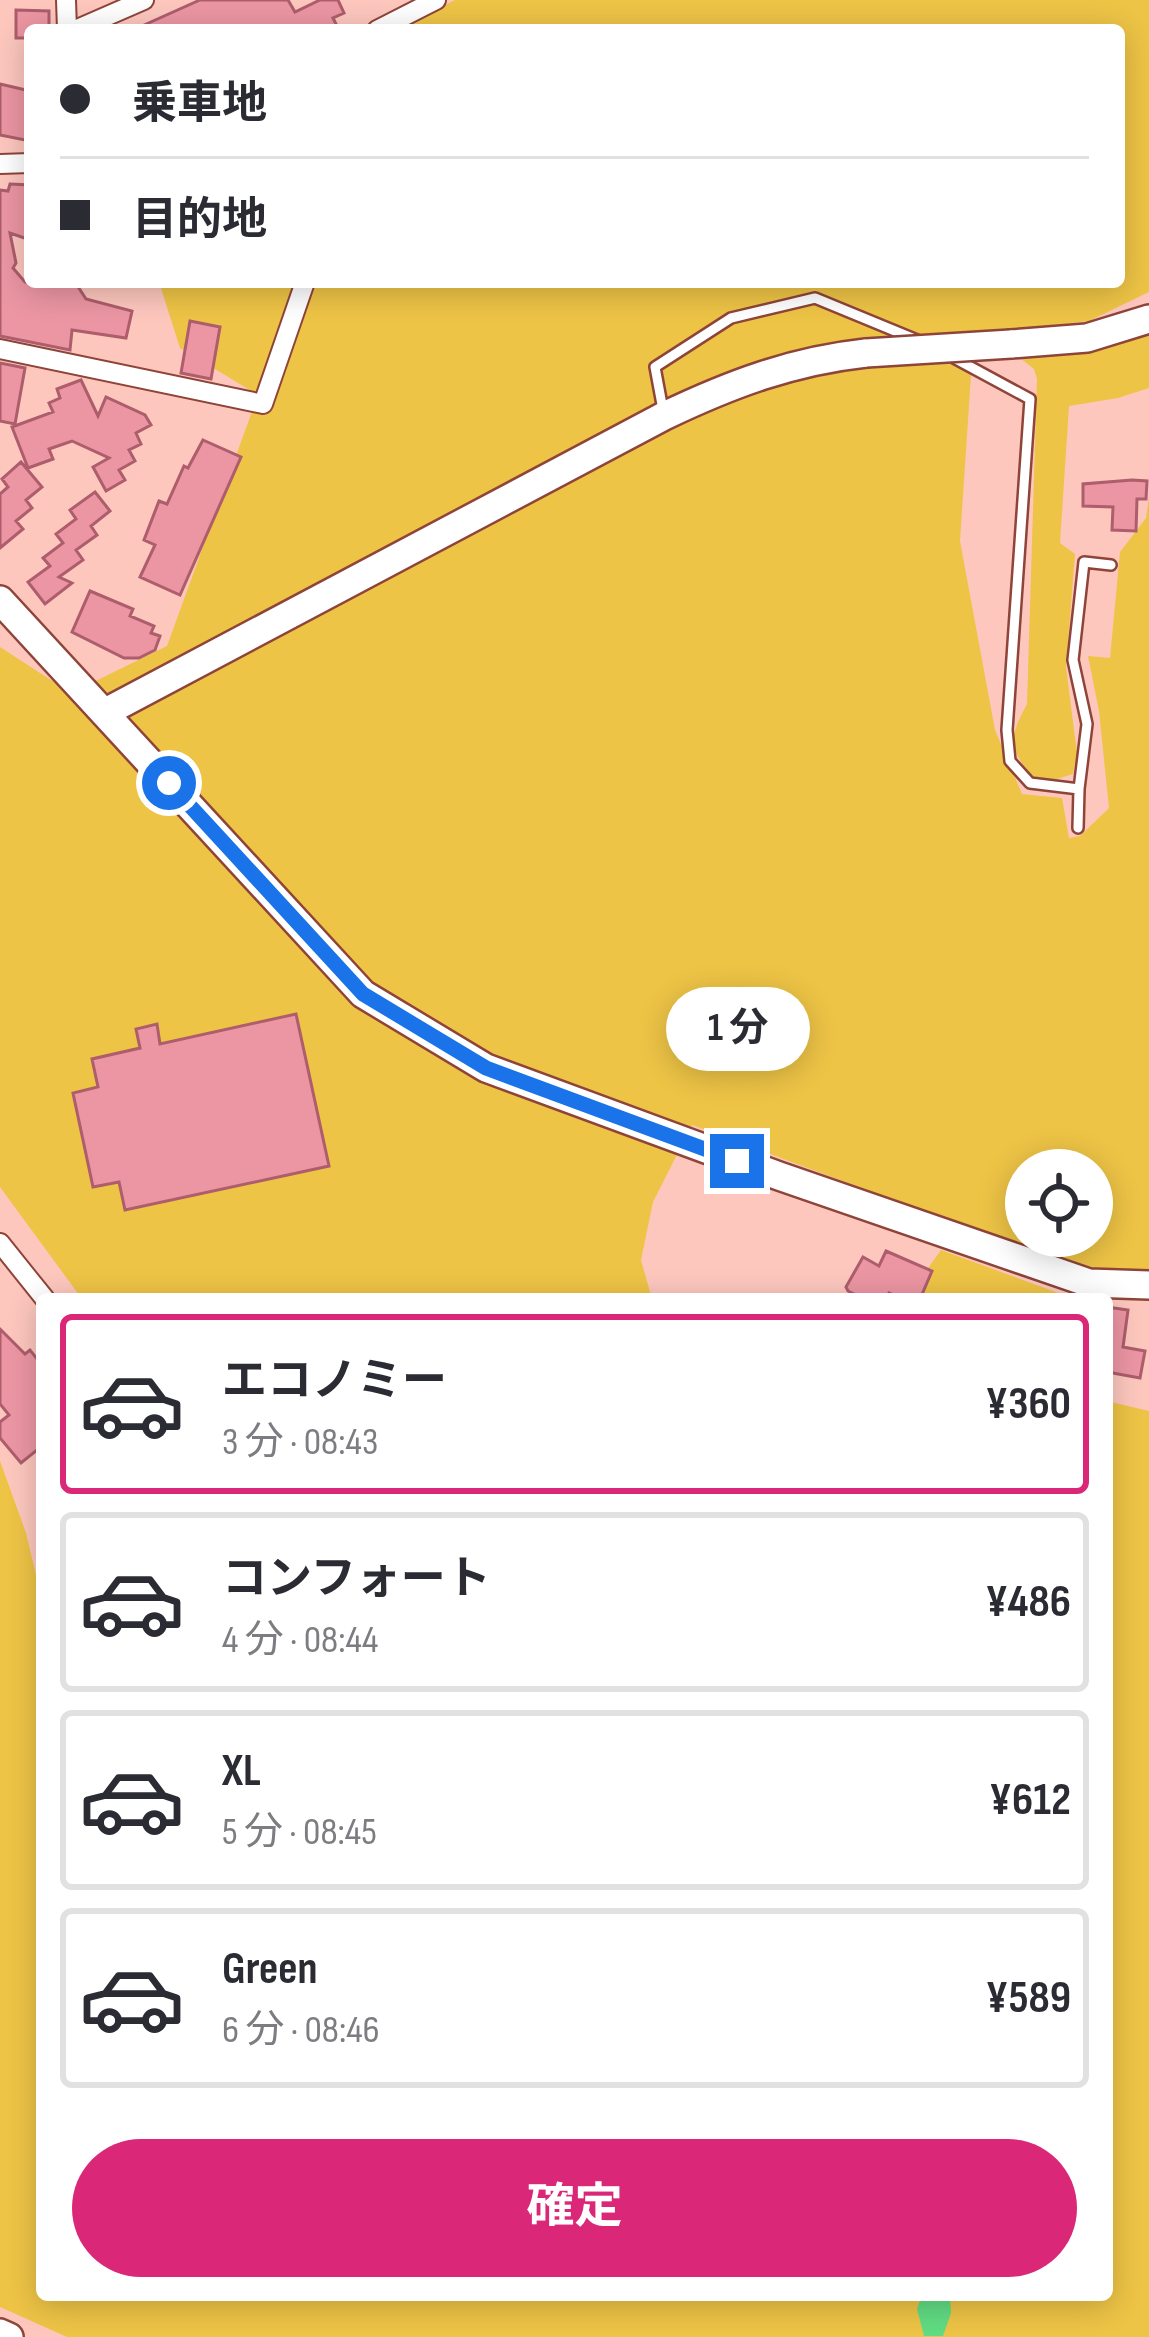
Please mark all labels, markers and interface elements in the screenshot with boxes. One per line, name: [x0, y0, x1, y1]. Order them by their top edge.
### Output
text: 乗車地: [132, 77, 267, 132]
text: 目的地: [132, 193, 267, 248]
route start: [142, 756, 196, 810]
callout: 1 分: [665, 987, 809, 1071]
text: 1 分: [708, 1005, 768, 1052]
route end: [710, 1134, 764, 1188]
map controls: [1005, 1149, 1113, 1257]
button: locate: [1005, 1149, 1113, 1257]
icon: car: [78, 1350, 186, 1458]
text: エコノミー: [222, 1354, 447, 1409]
text: ¥360: [985, 1377, 1071, 1432]
text: 3 分 · 08:43: [222, 1419, 378, 1466]
icon: car: [78, 1548, 186, 1656]
text: コンフォート: [222, 1552, 491, 1607]
text: ¥486: [985, 1575, 1071, 1630]
text: 4 分 · 08:44: [222, 1617, 378, 1664]
text: XL: [222, 1744, 261, 1799]
icon: car: [78, 1746, 186, 1854]
text: ¥612: [989, 1773, 1071, 1828]
text: 5 分 · 08:45: [222, 1809, 377, 1856]
text: Green: [222, 1942, 318, 1997]
icon: car: [78, 1944, 186, 2052]
text: ¥589: [986, 1971, 1071, 2026]
text: 6 分 · 08:46: [222, 2007, 380, 2054]
button: 確定: [72, 2139, 1077, 2277]

